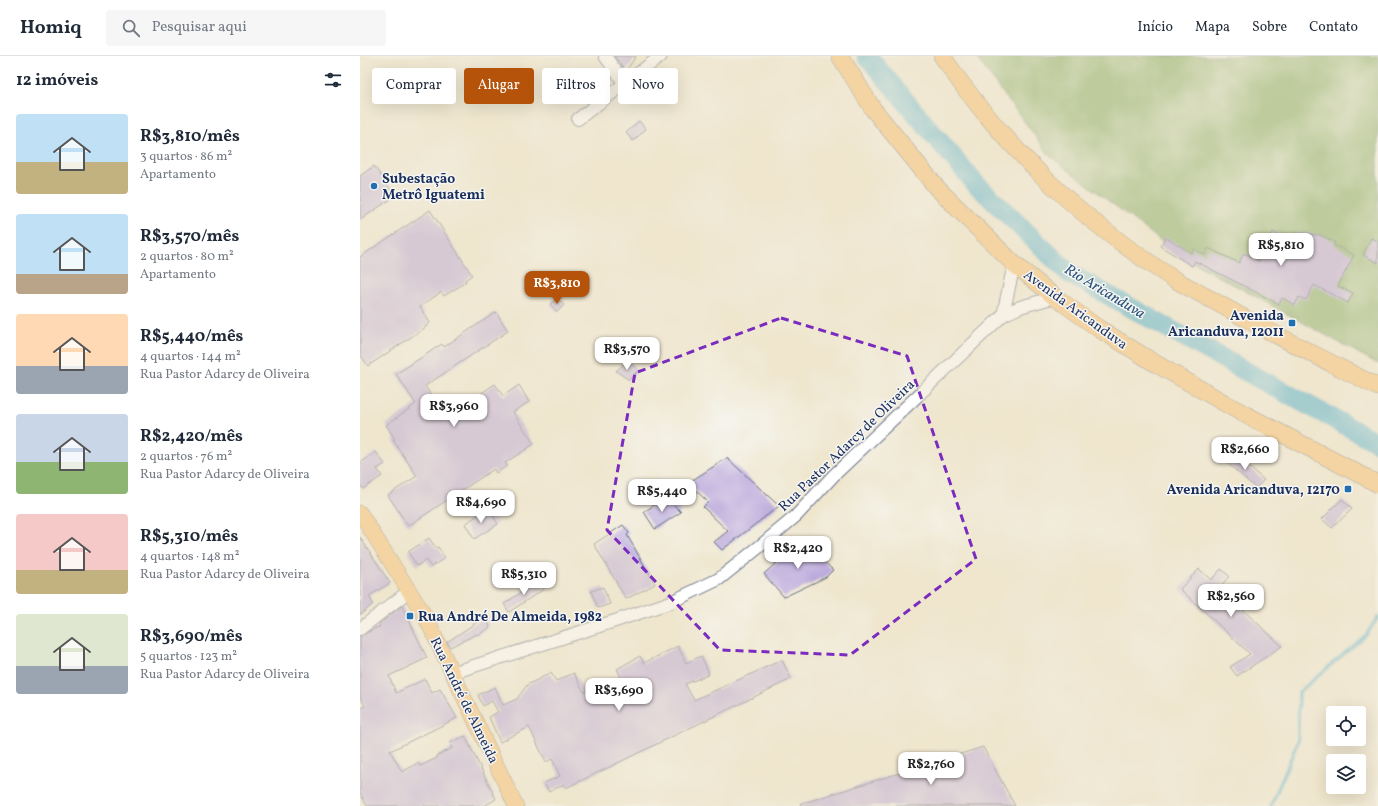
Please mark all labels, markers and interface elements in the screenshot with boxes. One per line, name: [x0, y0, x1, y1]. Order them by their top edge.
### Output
search box: [106, 10, 386, 46]
text: Homiq: [20, 15, 82, 41]
icon: search: [120, 17, 142, 39]
text: Pesquisar aqui: [152, 17, 247, 38]
text: Início: [1137, 18, 1173, 37]
text: Mapa: [1195, 18, 1230, 37]
text: Sobre: [1252, 18, 1287, 37]
text: Contato: [1309, 18, 1358, 37]
chip: Comprar: [372, 68, 456, 104]
chip: Alugar: [464, 68, 534, 104]
chip: Filtros: [542, 68, 610, 104]
chip: Novo: [618, 68, 678, 104]
text: 12 imóveis: [16, 69, 98, 92]
icon: filters: [322, 69, 344, 91]
text: R$3,810/mês: [140, 125, 240, 148]
icon: home: [48, 130, 96, 178]
text: 3 quartos · 86 m²: [140, 148, 232, 166]
text: Apartamento: [140, 166, 216, 184]
place label: Subestação Metrô Iguatemi: [382, 170, 485, 205]
marker: Subestação Metrô Iguatemi: [369, 181, 379, 191]
text: R$3,570/mês: [140, 225, 239, 248]
icon: home: [48, 230, 96, 278]
pin: R$5,810: [1244, 233, 1318, 267]
text: R$5,810: [1258, 237, 1304, 255]
text: 2 quartos · 80 m²: [140, 248, 234, 266]
water label: Rio Aricanduva: [1060, 260, 1149, 325]
text: Apartamento: [140, 266, 216, 284]
street label: Avenida Aricanduva: [1019, 266, 1131, 354]
pin: R$3,810: [520, 271, 594, 305]
text: R$3,810: [533, 275, 581, 293]
place label: Avenida Aricanduva, 12011: [1168, 307, 1284, 342]
marker: Avenida Aricanduva, 12011: [1287, 318, 1297, 328]
text: R$5,440/mês: [140, 325, 243, 348]
icon: home: [48, 330, 96, 378]
pin: R$3,570: [590, 337, 664, 371]
text: R$3,570: [604, 341, 650, 359]
text: 4 quartos · 144 m²: [140, 348, 241, 366]
text: Rua Pastor Adarcy de Oliveira: [140, 366, 310, 384]
street label: Rua Pastor Adarcy de Oliveira: [775, 376, 919, 516]
pin: R$3,960: [417, 394, 491, 428]
text: R$3,960: [429, 398, 479, 416]
text: R$2,420/mês: [140, 425, 243, 448]
icon: home: [48, 430, 96, 478]
pin: R$2,660: [1208, 437, 1282, 471]
text: R$2,660: [1220, 441, 1270, 459]
text: 2 quartos · 76 m²: [140, 448, 232, 466]
text: Rua Pastor Adarcy de Oliveira: [140, 466, 310, 484]
pin: R$5,440: [625, 479, 699, 513]
place label: Avenida Aricanduva, 12170: [1167, 481, 1340, 500]
text: R$5,440: [637, 483, 687, 501]
marker: Avenida Aricanduva, 12170: [1343, 484, 1353, 494]
pin: R$4,690: [444, 490, 518, 524]
text: R$4,690: [456, 494, 506, 512]
text: R$5,310/mês: [140, 525, 238, 548]
icon: home: [48, 530, 96, 578]
pin: R$2,420: [761, 536, 835, 570]
text: R$2,420: [773, 540, 823, 558]
text: 4 quartos · 148 m²: [140, 548, 239, 566]
pin: R$5,310: [487, 562, 561, 596]
text: Rua Pastor Adarcy de Oliveira: [140, 566, 310, 584]
text: R$5,310: [501, 566, 547, 584]
pin: R$2,560: [1194, 584, 1268, 618]
text: R$2,560: [1207, 588, 1255, 606]
place label: Rua André De Almeida, 1982: [418, 608, 602, 627]
marker: Rua André De Almeida, 1982: [405, 611, 415, 621]
text: R$3,690/mês: [140, 625, 243, 648]
icon: home: [48, 630, 96, 678]
street label: Rua André de Almeida: [425, 634, 502, 767]
text: 5 quartos · 123 m²: [140, 648, 237, 666]
text: Rua Pastor Adarcy de Oliveira: [140, 666, 310, 684]
pin: R$3,690: [582, 678, 656, 712]
text: R$3,690: [594, 682, 644, 700]
map controls: [1326, 706, 1366, 794]
button: locate: [1326, 706, 1366, 746]
pin: R$2,760: [894, 752, 968, 786]
button: layers: [1326, 754, 1366, 794]
text: R$2,760: [907, 756, 955, 774]

